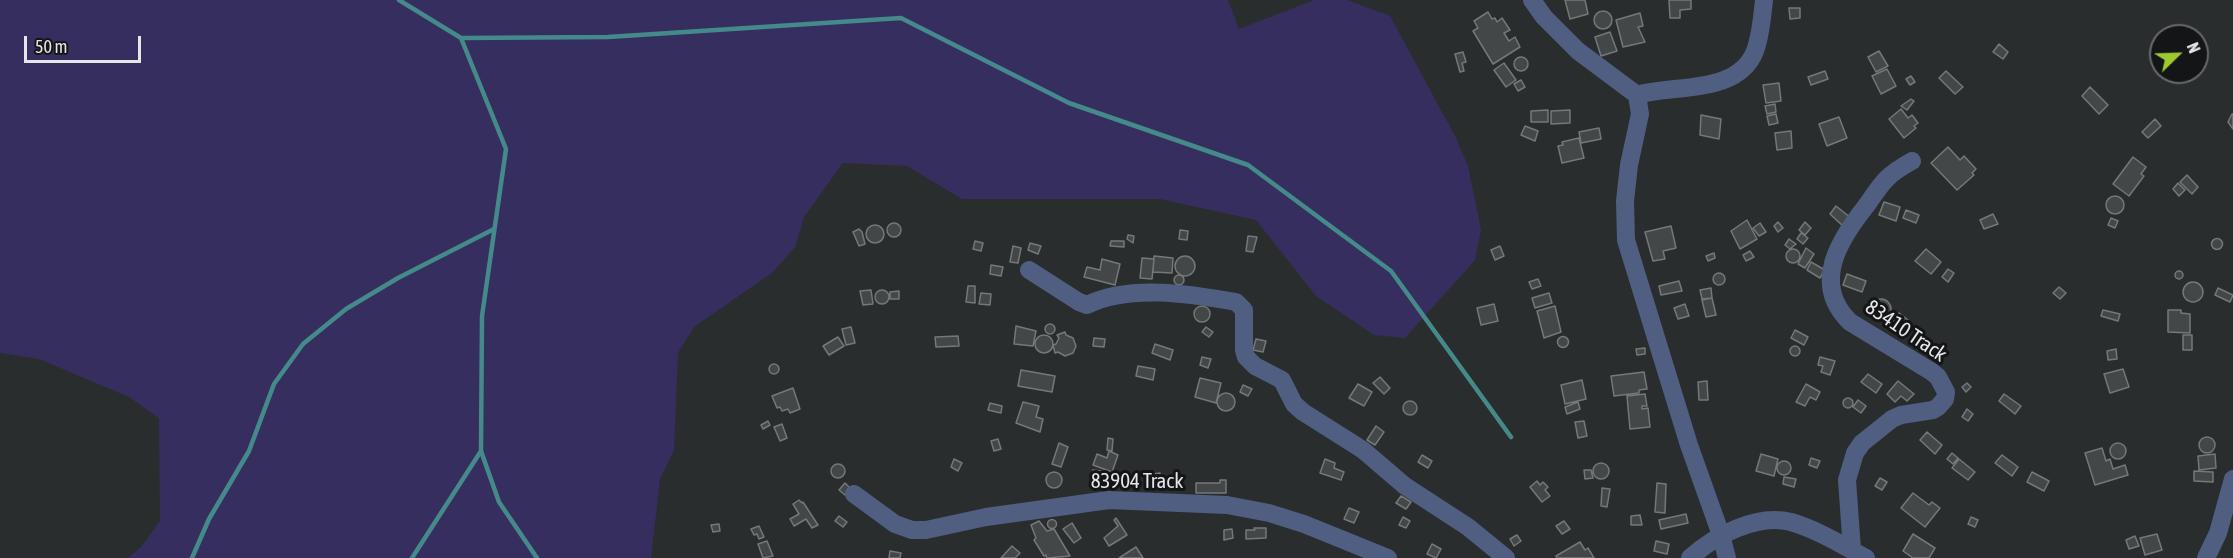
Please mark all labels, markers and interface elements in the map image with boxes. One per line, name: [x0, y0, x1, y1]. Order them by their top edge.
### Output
scale bar: [27, 24, 144, 62]
north arrow: [2149, 24, 2209, 84]
text: 50 m: [35, 36, 67, 57]
text: N: [2184, 40, 2204, 56]
street label: 83410 Track: [1861, 295, 1951, 367]
street label: 83904 Track: [1091, 468, 1183, 494]

